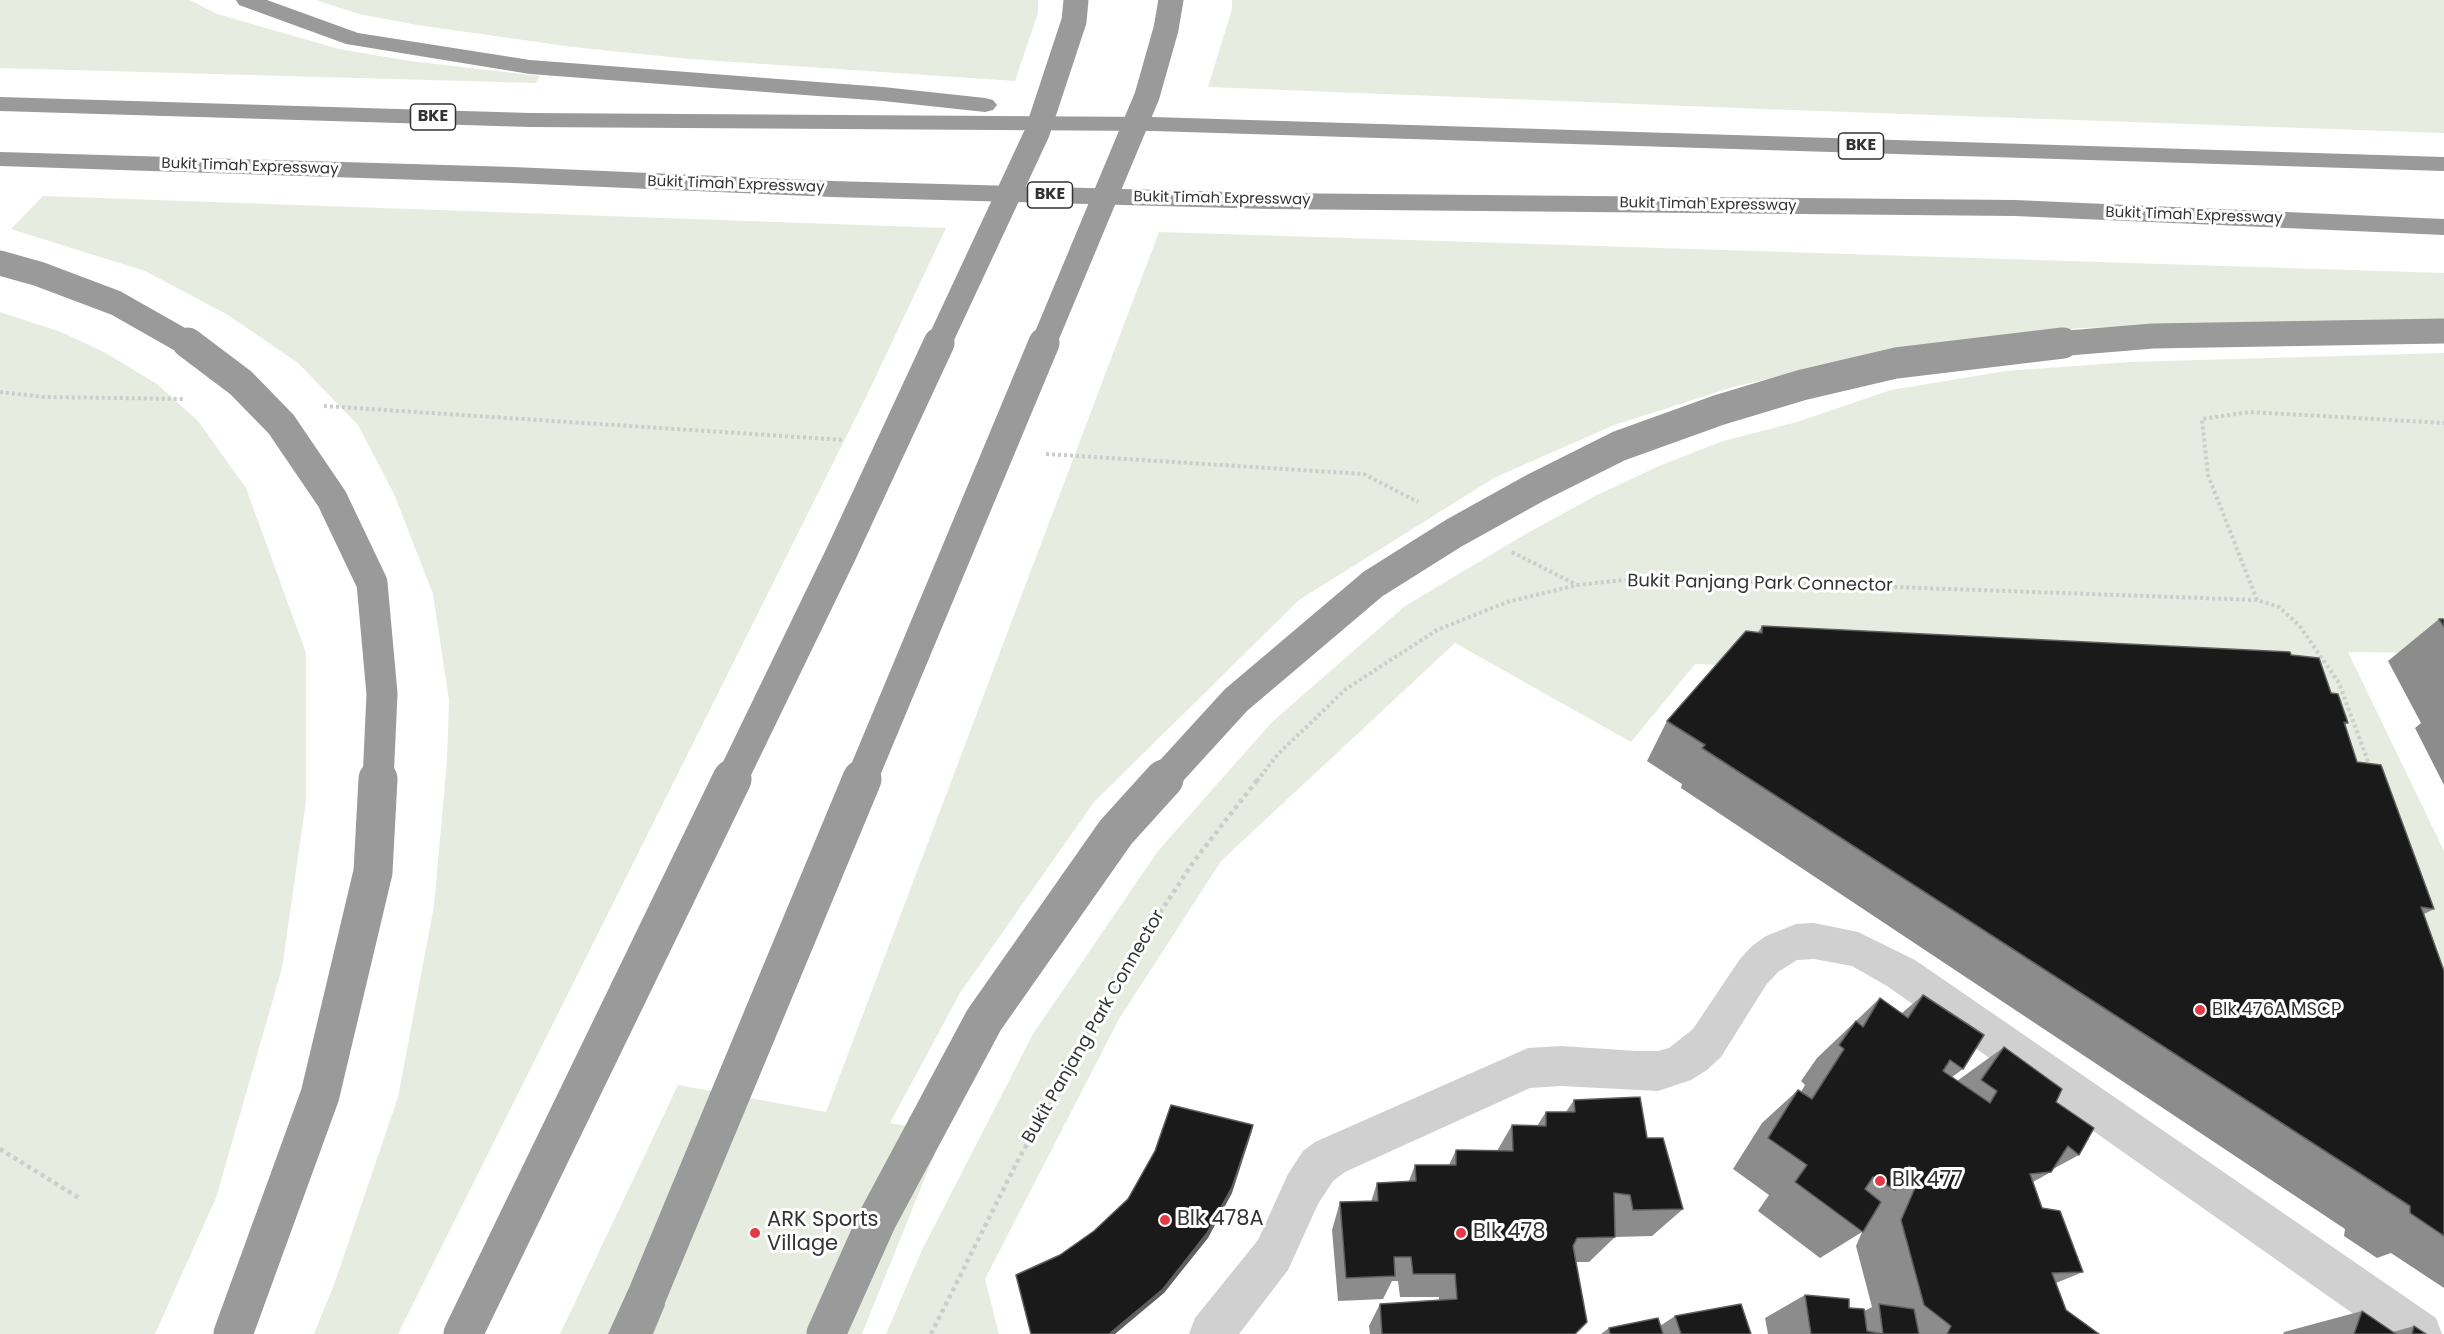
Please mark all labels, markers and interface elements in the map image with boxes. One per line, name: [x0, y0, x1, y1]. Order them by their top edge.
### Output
road number: BKE: [410, 104, 456, 130]
road number: BKE: [1838, 133, 1884, 159]
street label: Bukit Timah Expressway: [161, 155, 339, 179]
street label: Bukit Timah Expressway: [647, 173, 825, 197]
road number: BKE: [1028, 182, 1072, 208]
street label: Bukit Timah Expressway: [1133, 188, 1311, 210]
street label: Bukit Timah Expressway: [1619, 194, 1797, 216]
street label: Bukit Timah Expressway: [2105, 204, 2283, 228]
street label: Bukit Panjang Park Connector: [1627, 571, 1893, 597]
street label: Bukit Panjang Park Connector: [1018, 907, 1170, 1147]
place label: Blk 476A MSCP: [2212, 999, 2341, 1021]
marker: Blk 476A MSCP: [2193, 1003, 2207, 1017]
place label: Blk 477: [1892, 1168, 1963, 1194]
marker: Blk 477: [1873, 1174, 1887, 1188]
place label: Blk 478A: [1177, 1207, 1264, 1233]
place label: ARK Sports Village: [767, 1208, 879, 1258]
marker: Blk 478A: [1158, 1213, 1172, 1227]
place label: Blk 478: [1473, 1220, 1545, 1246]
marker: ARK Sports Village: [748, 1226, 762, 1240]
marker: Blk 478: [1454, 1226, 1468, 1240]

